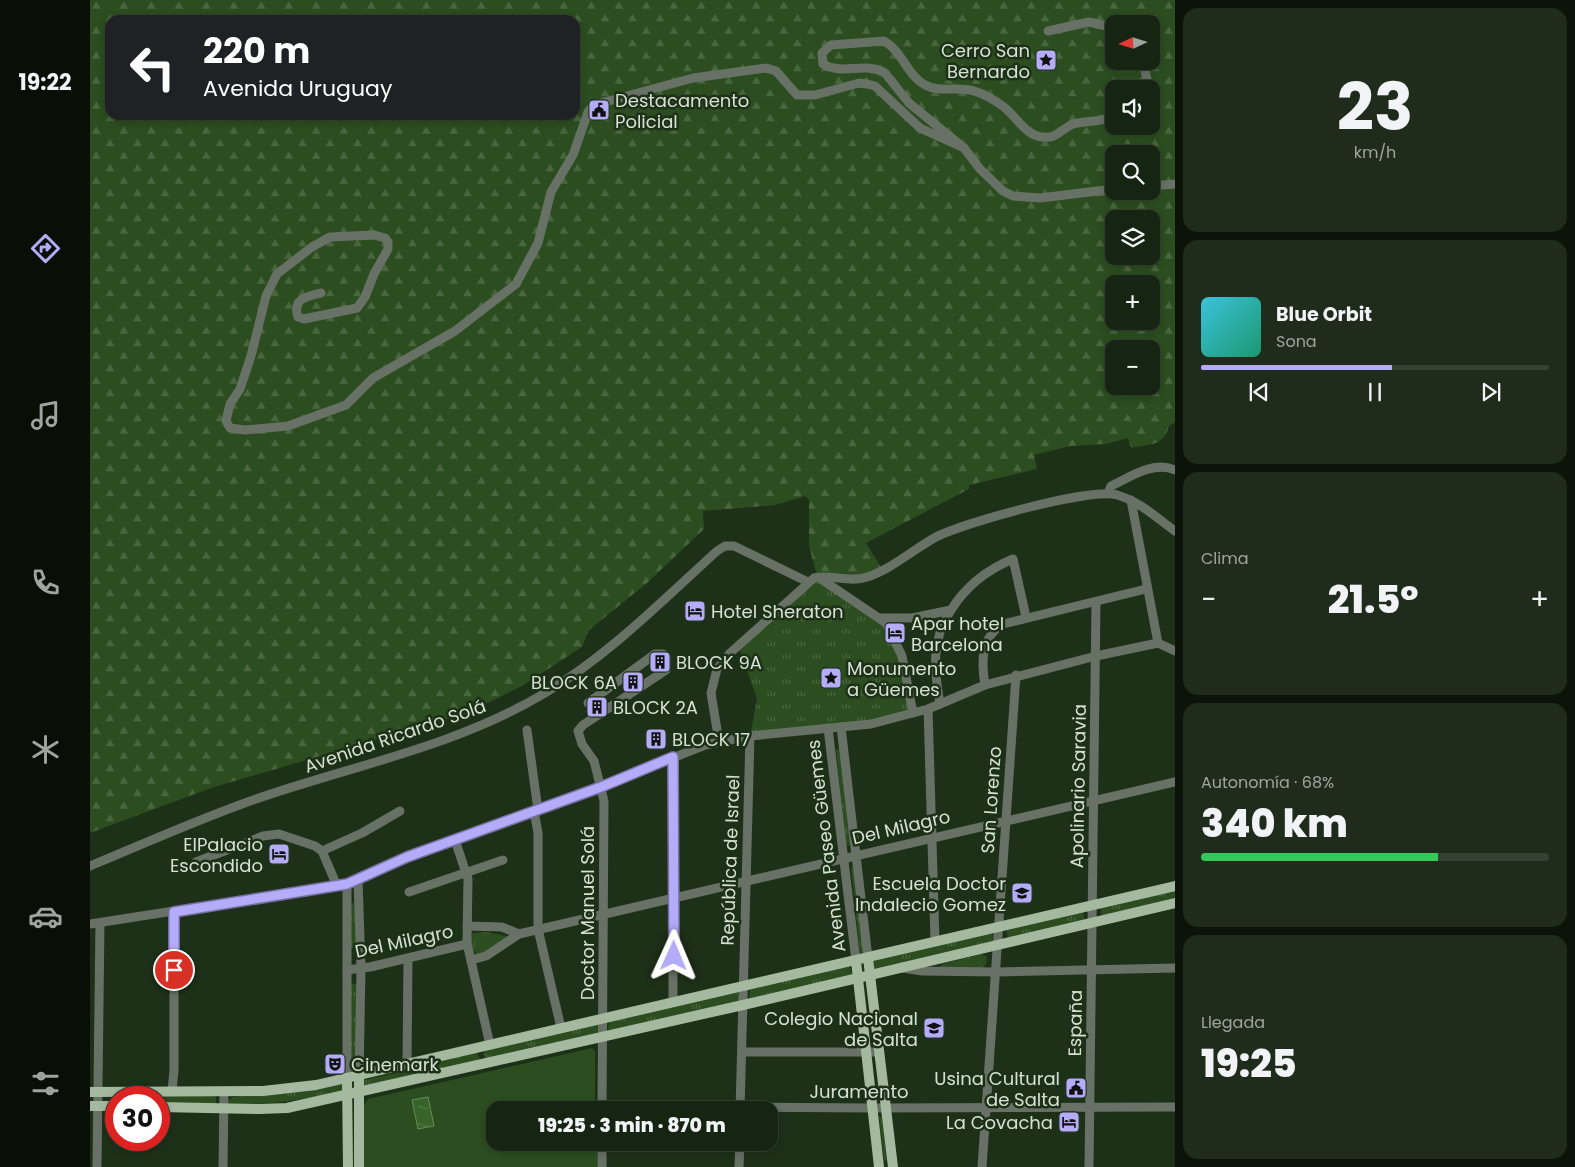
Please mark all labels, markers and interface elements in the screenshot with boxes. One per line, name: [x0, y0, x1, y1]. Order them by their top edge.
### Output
north arrow: [1105, 15, 1160, 70]
map controls: [1105, 15, 1160, 395]
text: 220 m: [203, 26, 310, 75]
icon: left: [120, 35, 185, 100]
place label: Cerro San Bernardo: [941, 38, 1030, 84]
place icon: Cerro San Bernardo: [1034, 48, 1058, 72]
text: 23: [1337, 62, 1413, 153]
text: 19:22: [18, 67, 72, 98]
text: Avenida Uruguay: [203, 73, 392, 104]
button: sound: [1105, 80, 1160, 135]
place label: Destacamento Policial: [615, 88, 749, 134]
public building icon: Destacamento Policial: [587, 98, 611, 122]
text: km/h: [1354, 141, 1396, 164]
button: search: [1105, 145, 1160, 200]
button: layers: [1105, 210, 1160, 265]
icon: directions: [28, 231, 63, 266]
button: +: [1105, 275, 1160, 330]
text: Blue Orbit: [1276, 301, 1372, 328]
text: Sona: [1276, 330, 1317, 353]
button: −: [1105, 340, 1160, 395]
icon: previous: [1245, 378, 1273, 406]
icon: pause: [1361, 378, 1389, 406]
icon: next: [1477, 378, 1505, 406]
icon: music: [28, 398, 63, 433]
text: Clima: [1201, 547, 1249, 570]
icon: phone: [28, 565, 63, 600]
text: 21.5°: [1328, 573, 1419, 626]
text: −: [1201, 580, 1216, 619]
text: +: [1530, 580, 1549, 619]
hotel icon: Hotel Sheraton: [683, 599, 707, 623]
place label: Hotel Sheraton: [711, 599, 844, 624]
place label: Apar hotel Barcelona: [911, 611, 1004, 657]
hotel icon: Apar hotel Barcelona: [883, 621, 907, 645]
building icon: BLOCK 9A: [648, 650, 672, 674]
place label: BLOCK 9A: [676, 650, 762, 675]
place label: Monumento a Güemes: [847, 656, 956, 702]
place icon: Monumento a Güemes: [819, 666, 843, 690]
place label: BLOCK 6A: [531, 670, 617, 695]
building icon: BLOCK 6A: [621, 670, 645, 694]
street label: Avenida Ricardo Solá: [301, 693, 489, 779]
building icon: BLOCK 2A: [585, 695, 609, 719]
place label: BLOCK 2A: [613, 695, 698, 720]
street label: Apolinario Saravia: [1064, 704, 1092, 868]
building icon: BLOCK 17: [644, 727, 668, 751]
place label: BLOCK 17: [672, 727, 750, 752]
icon: climate: [28, 732, 63, 767]
street label: Avenida Paseo Güemes: [801, 738, 851, 954]
street label: San Lorenzo: [975, 746, 1007, 854]
text: Autonomía · 68%: [1201, 771, 1334, 794]
street label: República de Israel: [715, 774, 745, 946]
text: 340 km: [1201, 797, 1348, 850]
street label: Del Milagro: [849, 804, 953, 850]
street label: Doctor Manuel Solá: [575, 826, 600, 1000]
place label: ElPalacio Escondido: [170, 832, 263, 878]
hotel icon: ElPalacio Escondido: [267, 842, 291, 866]
place label: Escuela Doctor Indalecio Gomez: [855, 871, 1006, 917]
school or university icon: Escuela Doctor Indalecio Gomez: [1010, 881, 1034, 905]
icon: car: [28, 899, 63, 934]
street label: Del Milagro: [352, 918, 456, 964]
position arrow: [647, 929, 699, 981]
pin: [153, 949, 195, 991]
icon: arrive: [160, 956, 188, 984]
street label: España: [1062, 989, 1088, 1057]
place label: Colegio Nacional de Salta: [764, 1006, 918, 1052]
text: Llegada: [1201, 1011, 1265, 1034]
school or university icon: Colegio Nacional de Salta: [922, 1016, 946, 1040]
text: 19:25: [1201, 1037, 1297, 1090]
theatre icon: Cinemark: [323, 1052, 347, 1076]
place label: Cinemark: [351, 1052, 439, 1077]
icon: filters: [28, 1066, 63, 1101]
place label: Usina Cultural de Salta: [934, 1066, 1060, 1112]
public building icon: Usina Cultural de Salta: [1064, 1076, 1088, 1100]
street label: Juramento: [809, 1079, 909, 1104]
speed limit sign: 30: [105, 1086, 170, 1151]
place label: La Covacha: [946, 1110, 1053, 1135]
hotel icon: La Covacha: [1057, 1110, 1081, 1134]
text: 19:25 · 3 min · 870 m: [538, 1112, 726, 1139]

